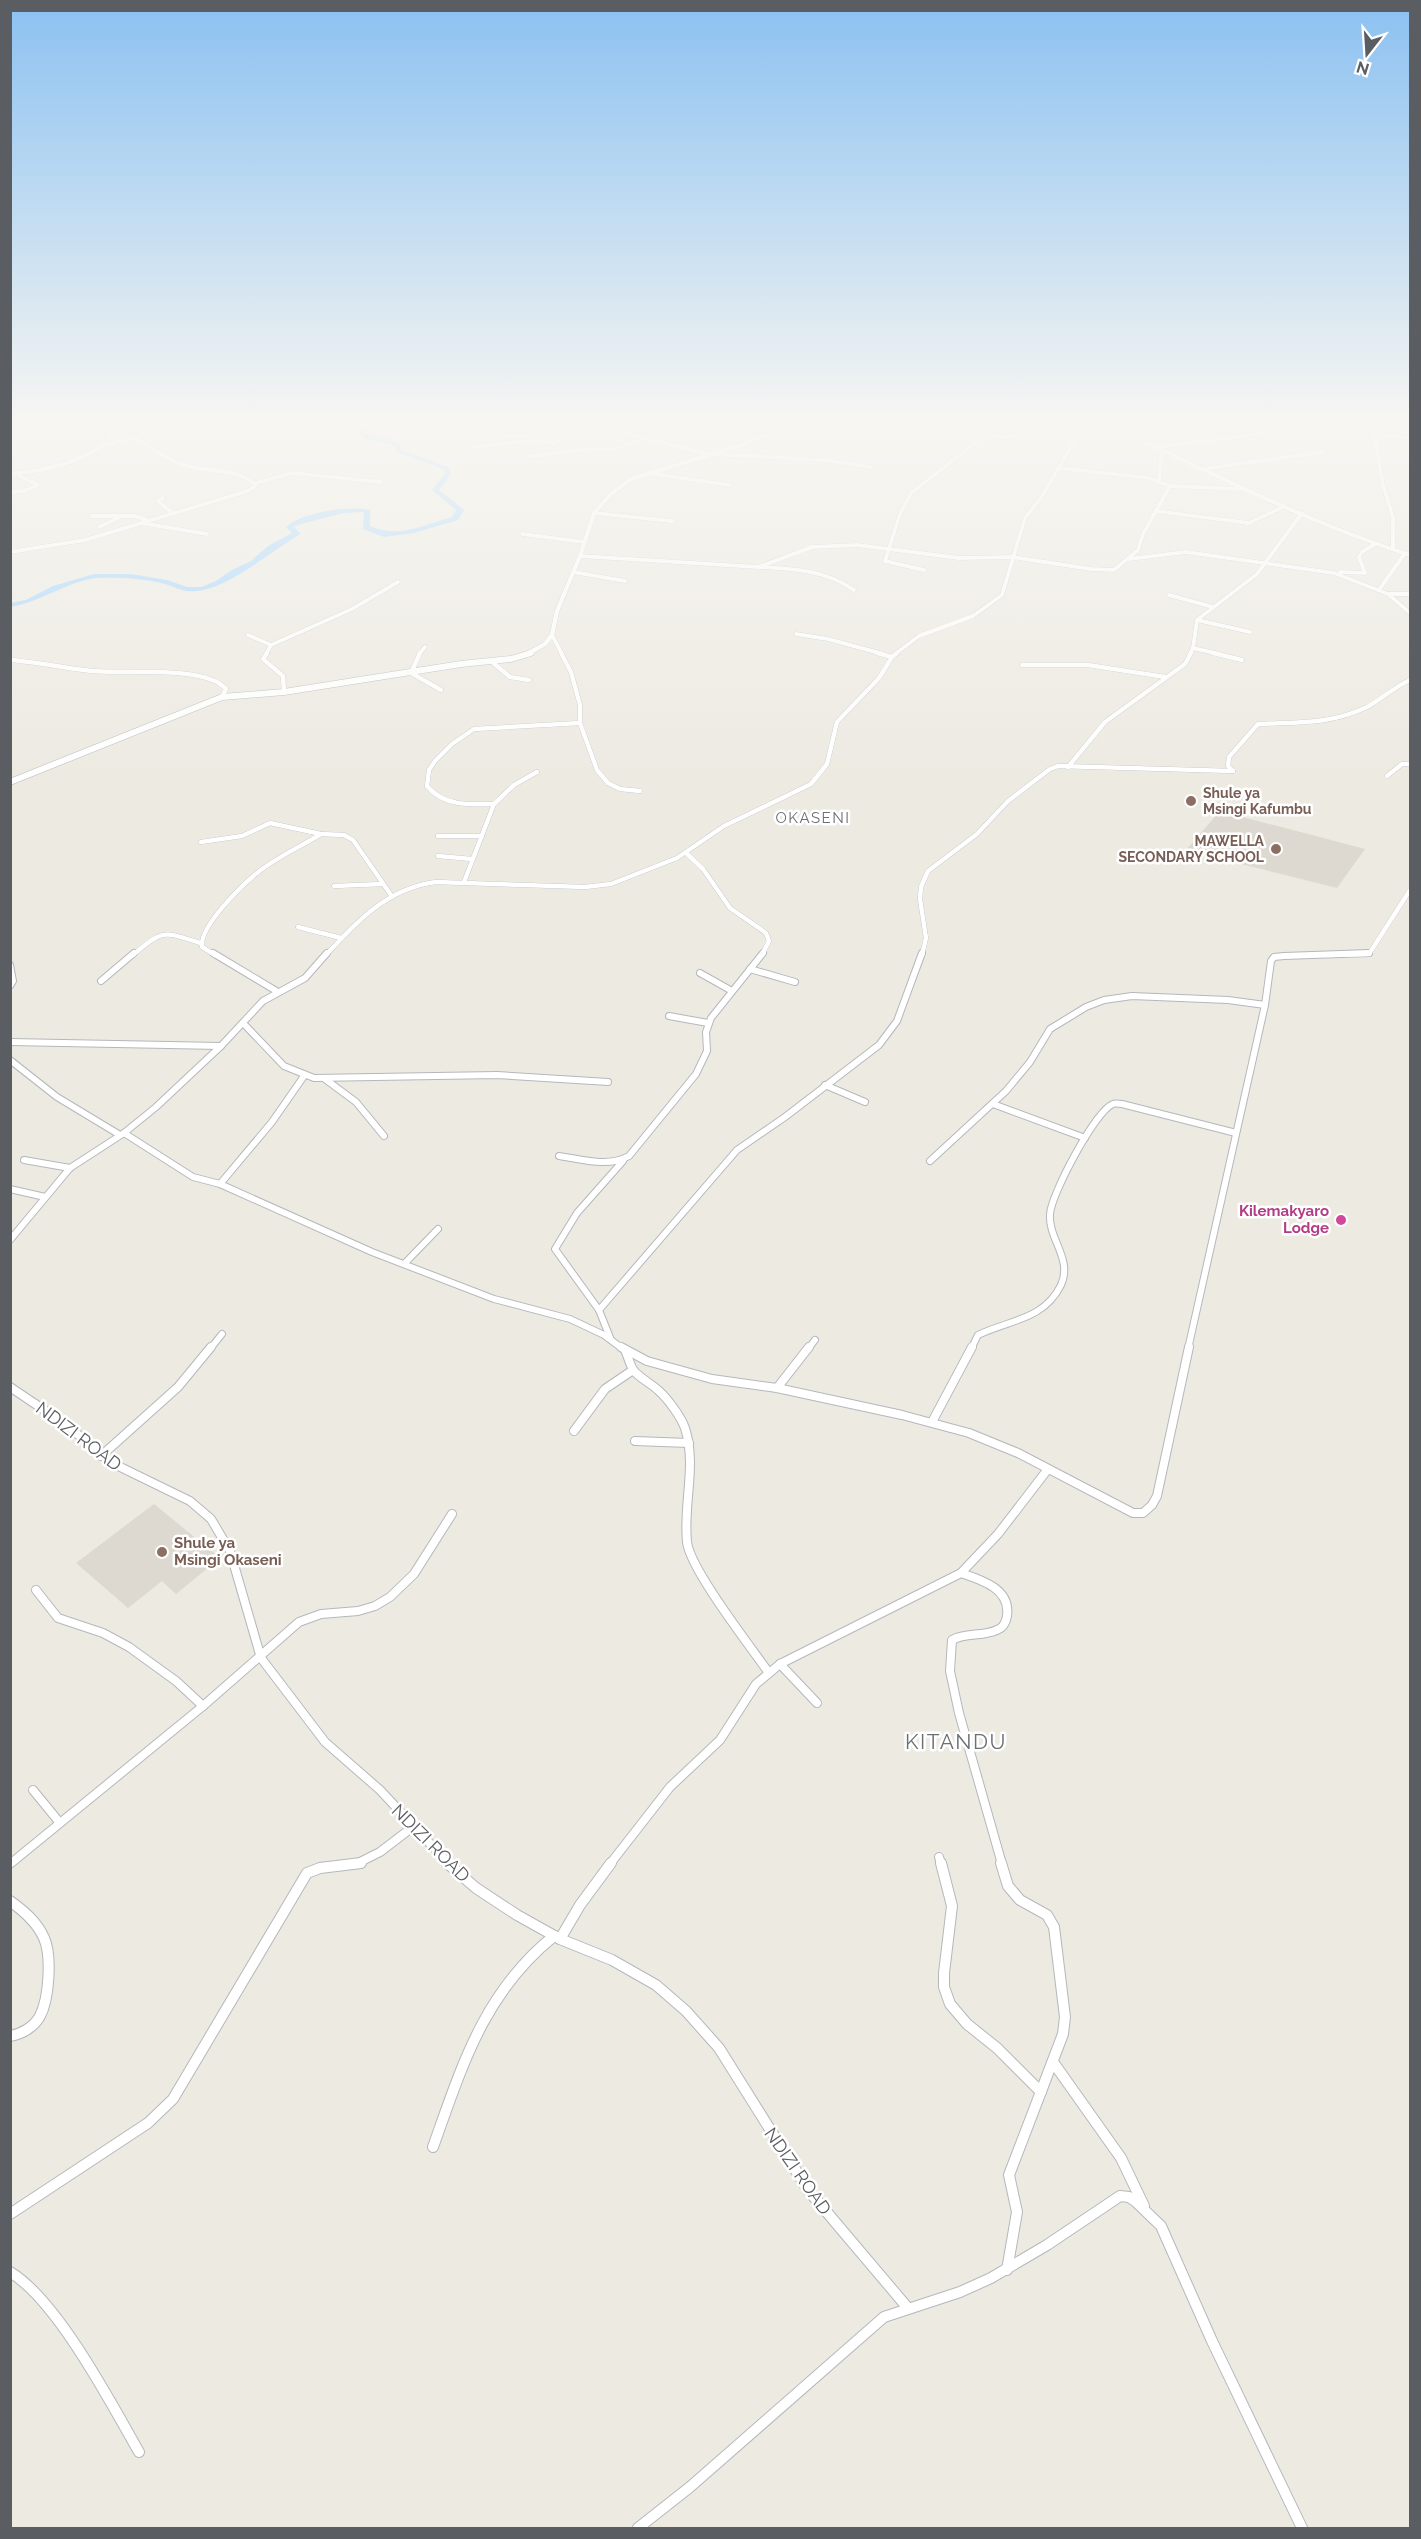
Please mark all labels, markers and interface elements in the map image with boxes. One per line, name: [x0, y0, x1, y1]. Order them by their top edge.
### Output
north arrow: [1337, 24, 1397, 84]
text: N: [1354, 57, 1371, 79]
place label: Shule ya Msingi Kafumbu: [1203, 785, 1312, 817]
marker: Shule ya Msingi Kafumbu: [1184, 794, 1198, 808]
district label: OKASENI: [776, 809, 850, 827]
place label: MAWELLA SECONDARY SCHOOL: [1119, 833, 1265, 865]
marker: MAWELLA SECONDARY SCHOOL: [1269, 842, 1283, 856]
place label: Kilemakyaro Lodge: [1239, 1202, 1329, 1237]
marker: Kilemakyaro Lodge: [1334, 1213, 1348, 1227]
street label: NDIZI ROAD: [32, 1397, 126, 1475]
place label: Shule ya Msingi Okaseni: [174, 1534, 282, 1569]
marker: Shule ya Msingi Okaseni: [155, 1545, 169, 1559]
district label: KITANDU: [905, 1729, 1007, 1754]
street label: NDIZI ROAD: [388, 1800, 474, 1886]
street label: NDIZI ROAD: [760, 2123, 836, 2219]

